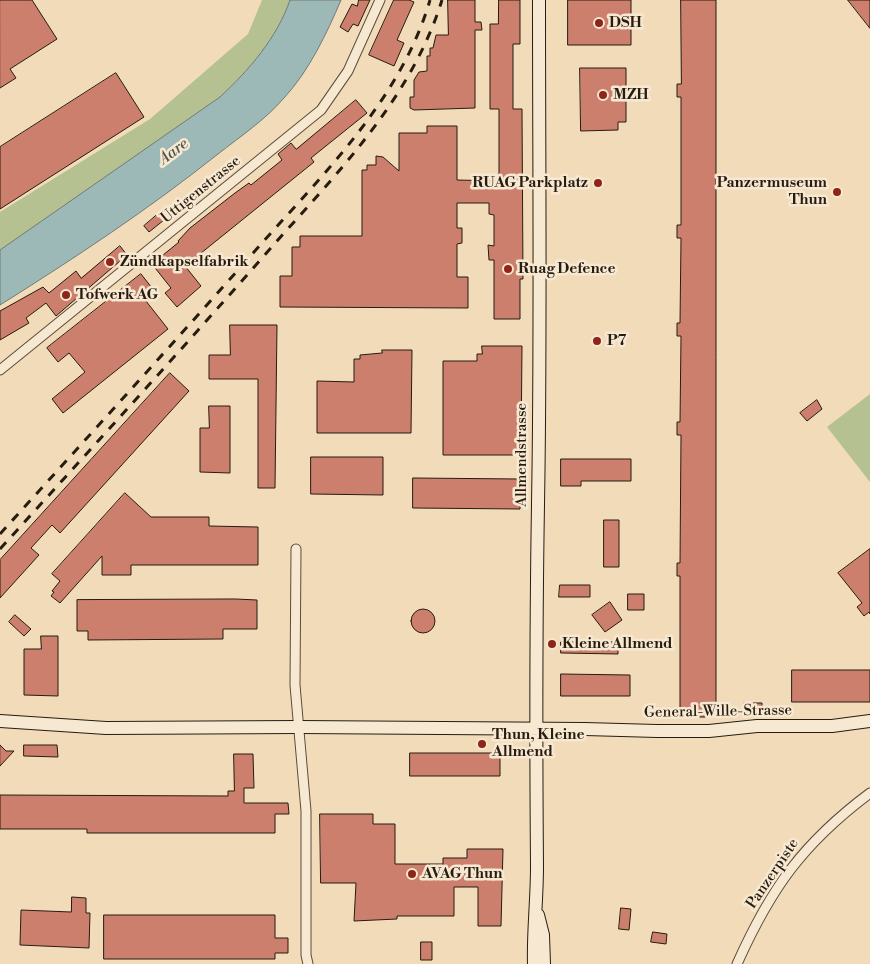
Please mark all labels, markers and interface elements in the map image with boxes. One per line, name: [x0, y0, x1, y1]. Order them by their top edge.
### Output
place label: DSH: [609, 14, 642, 32]
marker: DSH: [593, 17, 605, 29]
place label: MZH: [613, 86, 649, 104]
marker: MZH: [597, 89, 609, 101]
water label: Aare: [156, 135, 192, 169]
street label: Uttigenstrasse: [158, 152, 244, 228]
place label: RUAG Parkplatz: [472, 174, 588, 192]
place label: Panzermuseum Thun: [717, 174, 827, 209]
marker: RUAG Parkplatz: [592, 177, 604, 189]
marker: Panzermuseum Thun: [831, 186, 843, 198]
place label: Zündkapselfabrik: [120, 253, 248, 271]
marker: Zündkapselfabrik: [104, 256, 116, 268]
place label: Ruag Defence: [518, 260, 615, 278]
marker: Ruag Defence: [502, 263, 514, 275]
place label: Tofwerk AG: [76, 286, 158, 304]
marker: Tofwerk AG: [60, 289, 72, 301]
place label: P7: [607, 332, 626, 350]
marker: P7: [591, 335, 603, 347]
street label: Allmendstrasse: [513, 403, 531, 507]
place label: Kleine Allmend: [562, 635, 673, 653]
marker: Kleine Allmend: [546, 638, 558, 650]
street label: General-Wille-Strasse: [644, 702, 792, 722]
place label: Thun, Kleine Allmend: [492, 726, 585, 761]
marker: Thun, Kleine Allmend: [476, 738, 488, 750]
street label: Panzerpiste: [743, 835, 803, 913]
place label: AVAG Thun: [422, 865, 502, 883]
marker: AVAG Thun: [406, 868, 418, 880]

